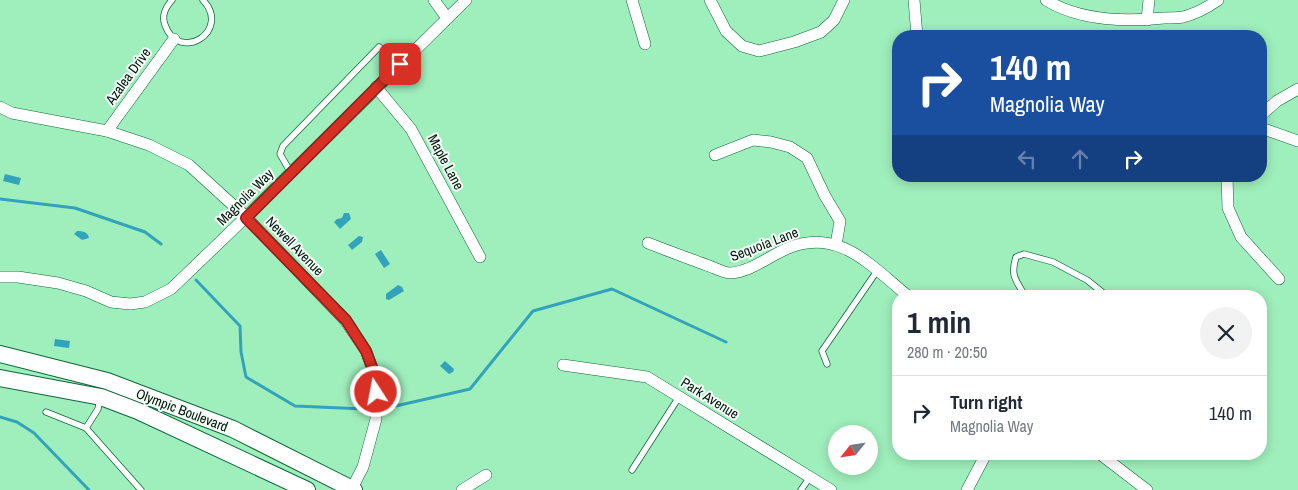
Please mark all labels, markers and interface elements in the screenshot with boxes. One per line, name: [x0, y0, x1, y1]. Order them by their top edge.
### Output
pin: [379, 43, 421, 85]
street label: Azalea Drive: [101, 44, 155, 109]
text: 140 m: [990, 44, 1071, 91]
icon: arrive: [386, 50, 414, 78]
icon: right: [907, 50, 972, 115]
text: Magnolia Way: [990, 89, 1105, 119]
street label: Maple Lane: [424, 131, 468, 193]
icon: left: [1013, 145, 1041, 173]
icon: ahead: [1066, 145, 1094, 173]
icon: right: [1119, 145, 1147, 173]
street label: Magnolia Way: [213, 165, 277, 229]
street label: Newell Avenue: [262, 213, 328, 279]
street label: Sequoia Lane: [727, 223, 801, 265]
text: 1 min: [907, 302, 971, 342]
button: close: [1200, 307, 1252, 359]
text: 280 m · 20:50: [907, 341, 987, 363]
position arrow: [349, 365, 401, 417]
street label: Park Avenue: [678, 373, 742, 423]
street label: Olympic Boulevard: [134, 384, 230, 436]
text: Turn right: [950, 389, 1022, 415]
icon: right: [907, 399, 935, 427]
text: 140 m: [1209, 400, 1252, 426]
text: Magnolia Way: [950, 415, 1033, 437]
north arrow: [828, 425, 878, 475]
map controls: [828, 425, 878, 475]

